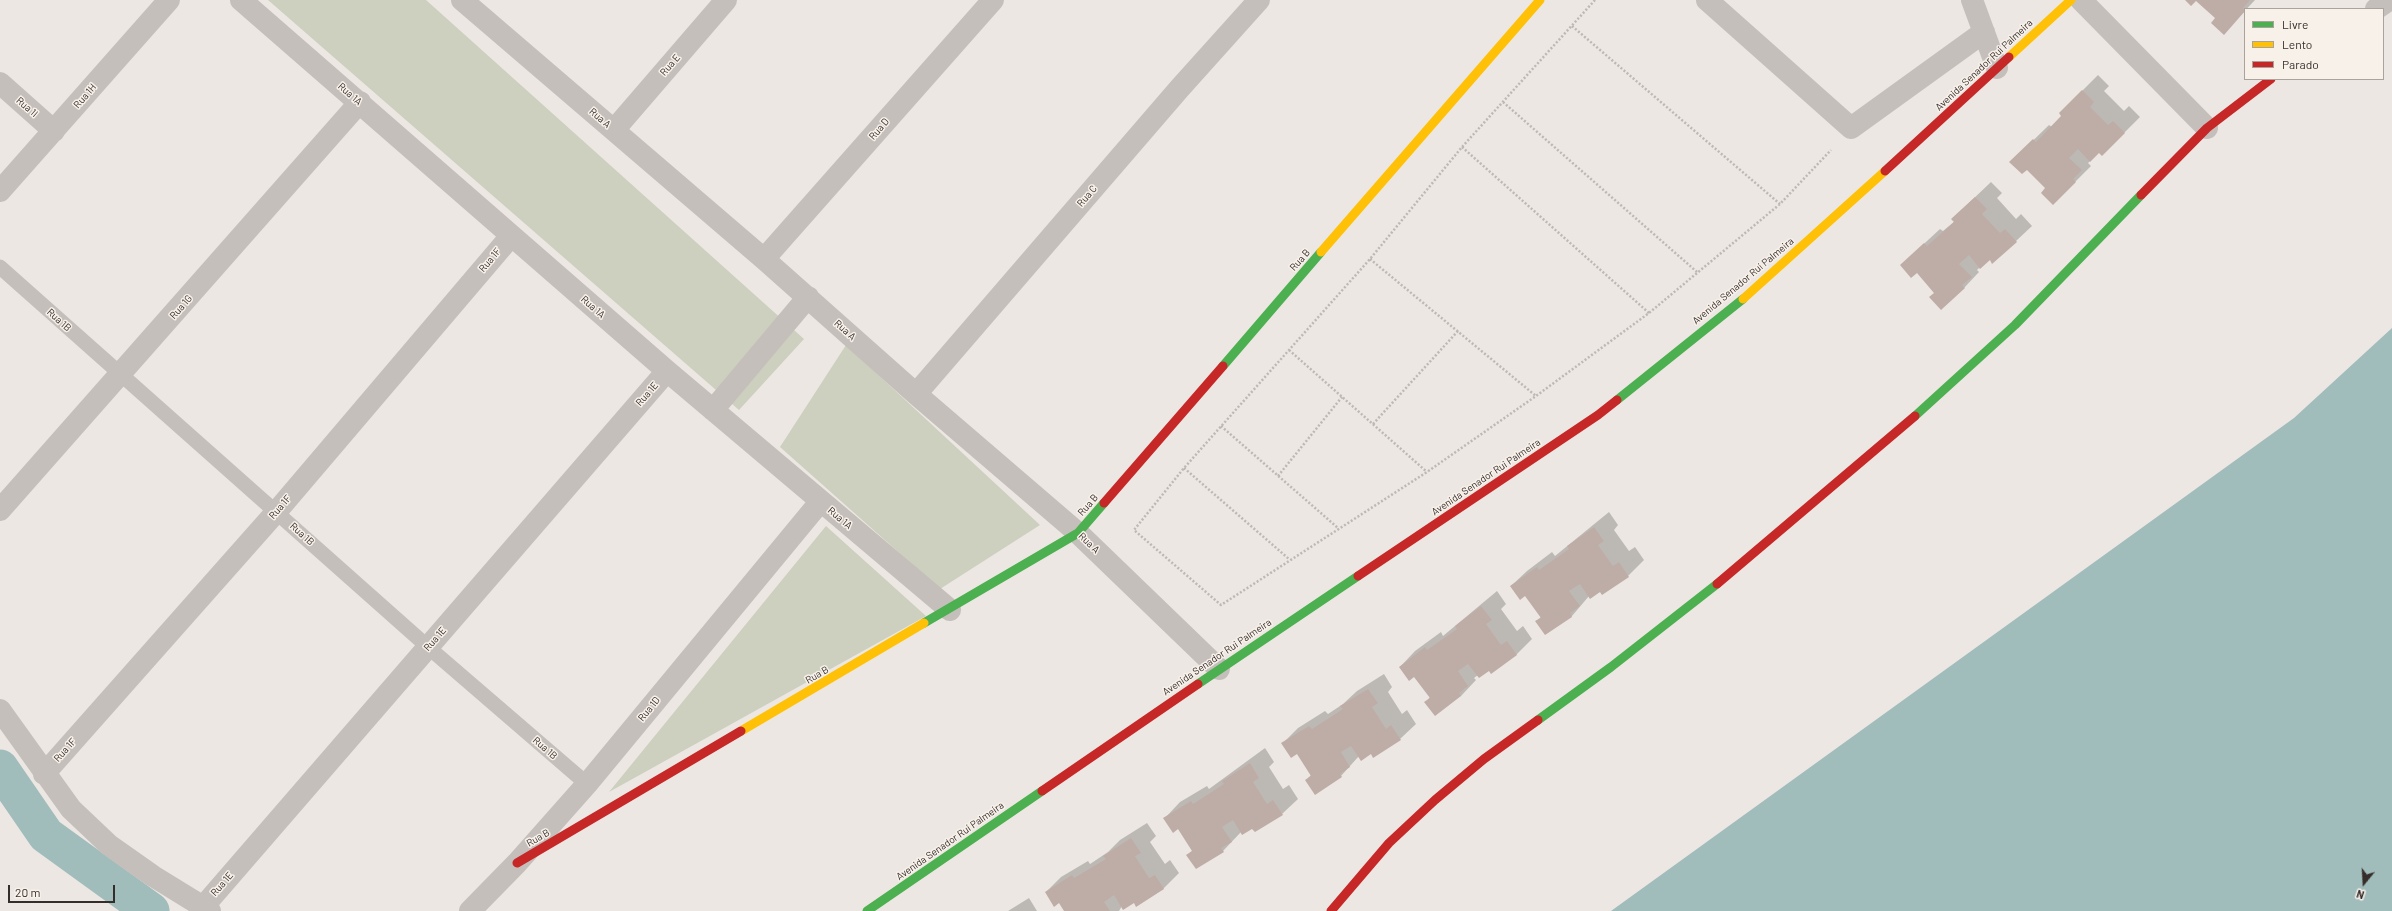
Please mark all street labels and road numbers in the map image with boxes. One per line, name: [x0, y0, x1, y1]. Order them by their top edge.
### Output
street label: Avenida Senador Rui Palmeira: [1933, 17, 2035, 113]
street label: Rua E: [657, 52, 683, 78]
street label: Rua 1A: [335, 80, 365, 108]
street label: Rua 1H: [71, 81, 99, 111]
street label: Rua 1I: [14, 94, 40, 120]
street label: Rua A: [587, 105, 613, 131]
street label: Rua D: [866, 116, 892, 142]
street label: Rua C: [1074, 183, 1100, 209]
street label: Avenida Senador Rui Palmeira: [1690, 235, 1796, 327]
street label: Rua 1F: [476, 246, 504, 274]
street label: Rua B: [1287, 247, 1313, 273]
street label: Rua 1G: [167, 292, 195, 322]
street label: Rua 1A: [578, 293, 608, 321]
street label: Rua 1B: [44, 306, 74, 334]
street label: Rua A: [832, 317, 858, 343]
street label: Rua 1E: [633, 379, 661, 409]
street label: Avenida Senador Rui Palmeira: [1429, 436, 1543, 518]
street label: Rua B: [1075, 492, 1101, 518]
street label: Rua 1F: [266, 493, 294, 521]
street label: Rua 1A: [825, 504, 855, 532]
street label: Rua 1B: [287, 520, 317, 548]
street label: Rua A: [1076, 530, 1102, 556]
street label: Avenida Senador Rui Palmeira: [1160, 616, 1274, 698]
street label: Rua 1E: [421, 624, 449, 654]
street label: Rua B: [803, 664, 831, 686]
street label: Rua 1D: [635, 694, 663, 724]
street label: Rua 1B: [530, 734, 560, 762]
street label: Rua 1F: [51, 736, 79, 764]
street label: Avenida Senador Rui Palmeira: [894, 799, 1006, 883]
street label: Rua B: [524, 827, 552, 849]
street label: Rua 1E: [208, 869, 236, 899]

